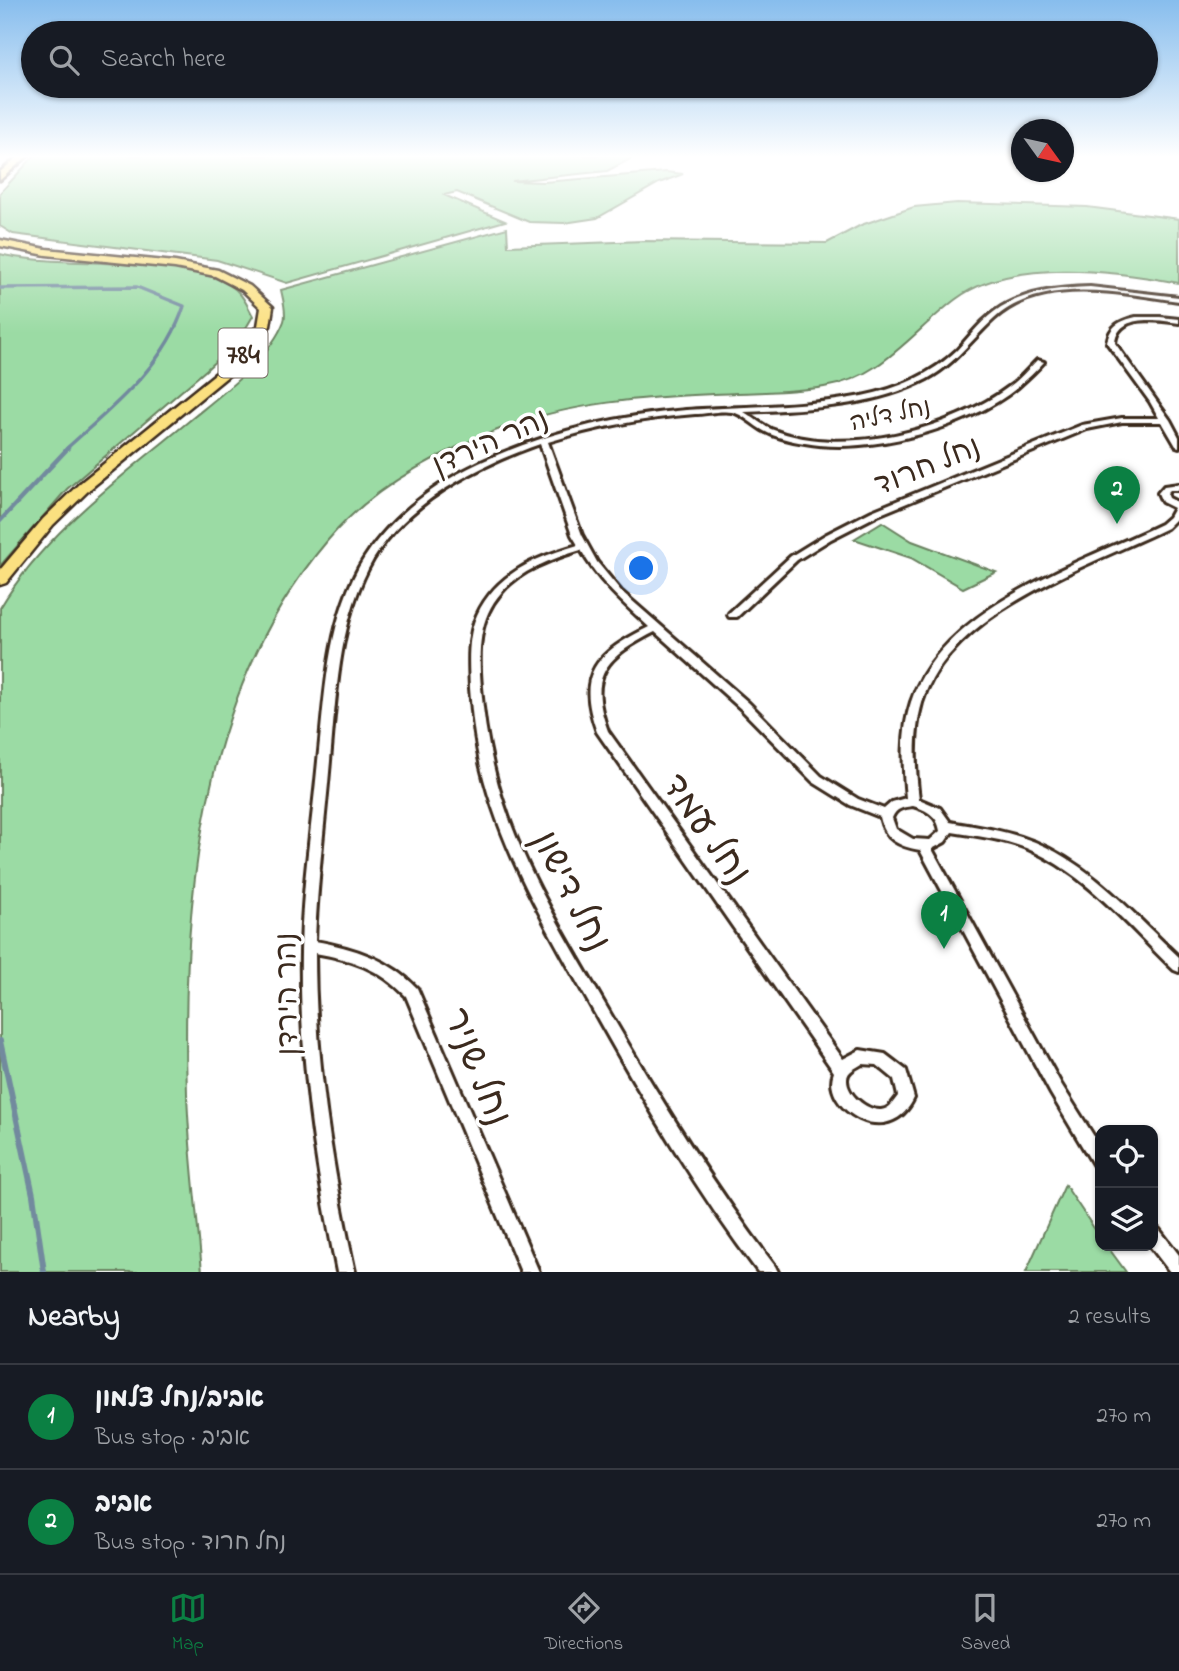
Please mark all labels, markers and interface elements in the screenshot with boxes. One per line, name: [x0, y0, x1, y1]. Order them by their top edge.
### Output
search box: [21, 21, 1158, 98]
icon: search: [45, 41, 83, 79]
text: Search here: [101, 41, 226, 79]
north arrow: [1011, 119, 1074, 182]
road number: 784: [218, 328, 268, 378]
street label: נחל דליה: [847, 391, 934, 442]
street label: נהר הירדן: [426, 399, 556, 489]
street label: נחל חרוד: [868, 427, 988, 509]
pin: 2: [1094, 466, 1140, 524]
your location: [624, 551, 658, 585]
street label: נחל עמד: [647, 763, 763, 897]
street label: נחל דישון: [516, 822, 623, 962]
pin: 1: [921, 891, 967, 949]
street label: נהר הירדן: [266, 932, 312, 1056]
street label: נחל שניר: [427, 1000, 523, 1135]
map controls: [1095, 1125, 1158, 1251]
button: locate: [1095, 1125, 1158, 1188]
button: layers: [1095, 1188, 1158, 1251]
text: Nearby: [28, 1296, 120, 1340]
text: 2 results: [1068, 1301, 1151, 1334]
text: אביב/נחל צלמון: [95, 1381, 264, 1419]
text: 1: [47, 1400, 55, 1433]
text: 270 m: [1097, 1400, 1151, 1433]
text: Bus stop · אביב: [95, 1422, 250, 1455]
text: אביב: [95, 1486, 153, 1524]
text: 2: [45, 1505, 57, 1538]
text: 270 m: [1097, 1505, 1151, 1538]
text: Bus stop · נחל חרוד: [95, 1527, 286, 1560]
tab: Map: [169, 1589, 207, 1658]
tab: Directions: [544, 1589, 623, 1658]
tab: Saved: [961, 1589, 1010, 1658]

